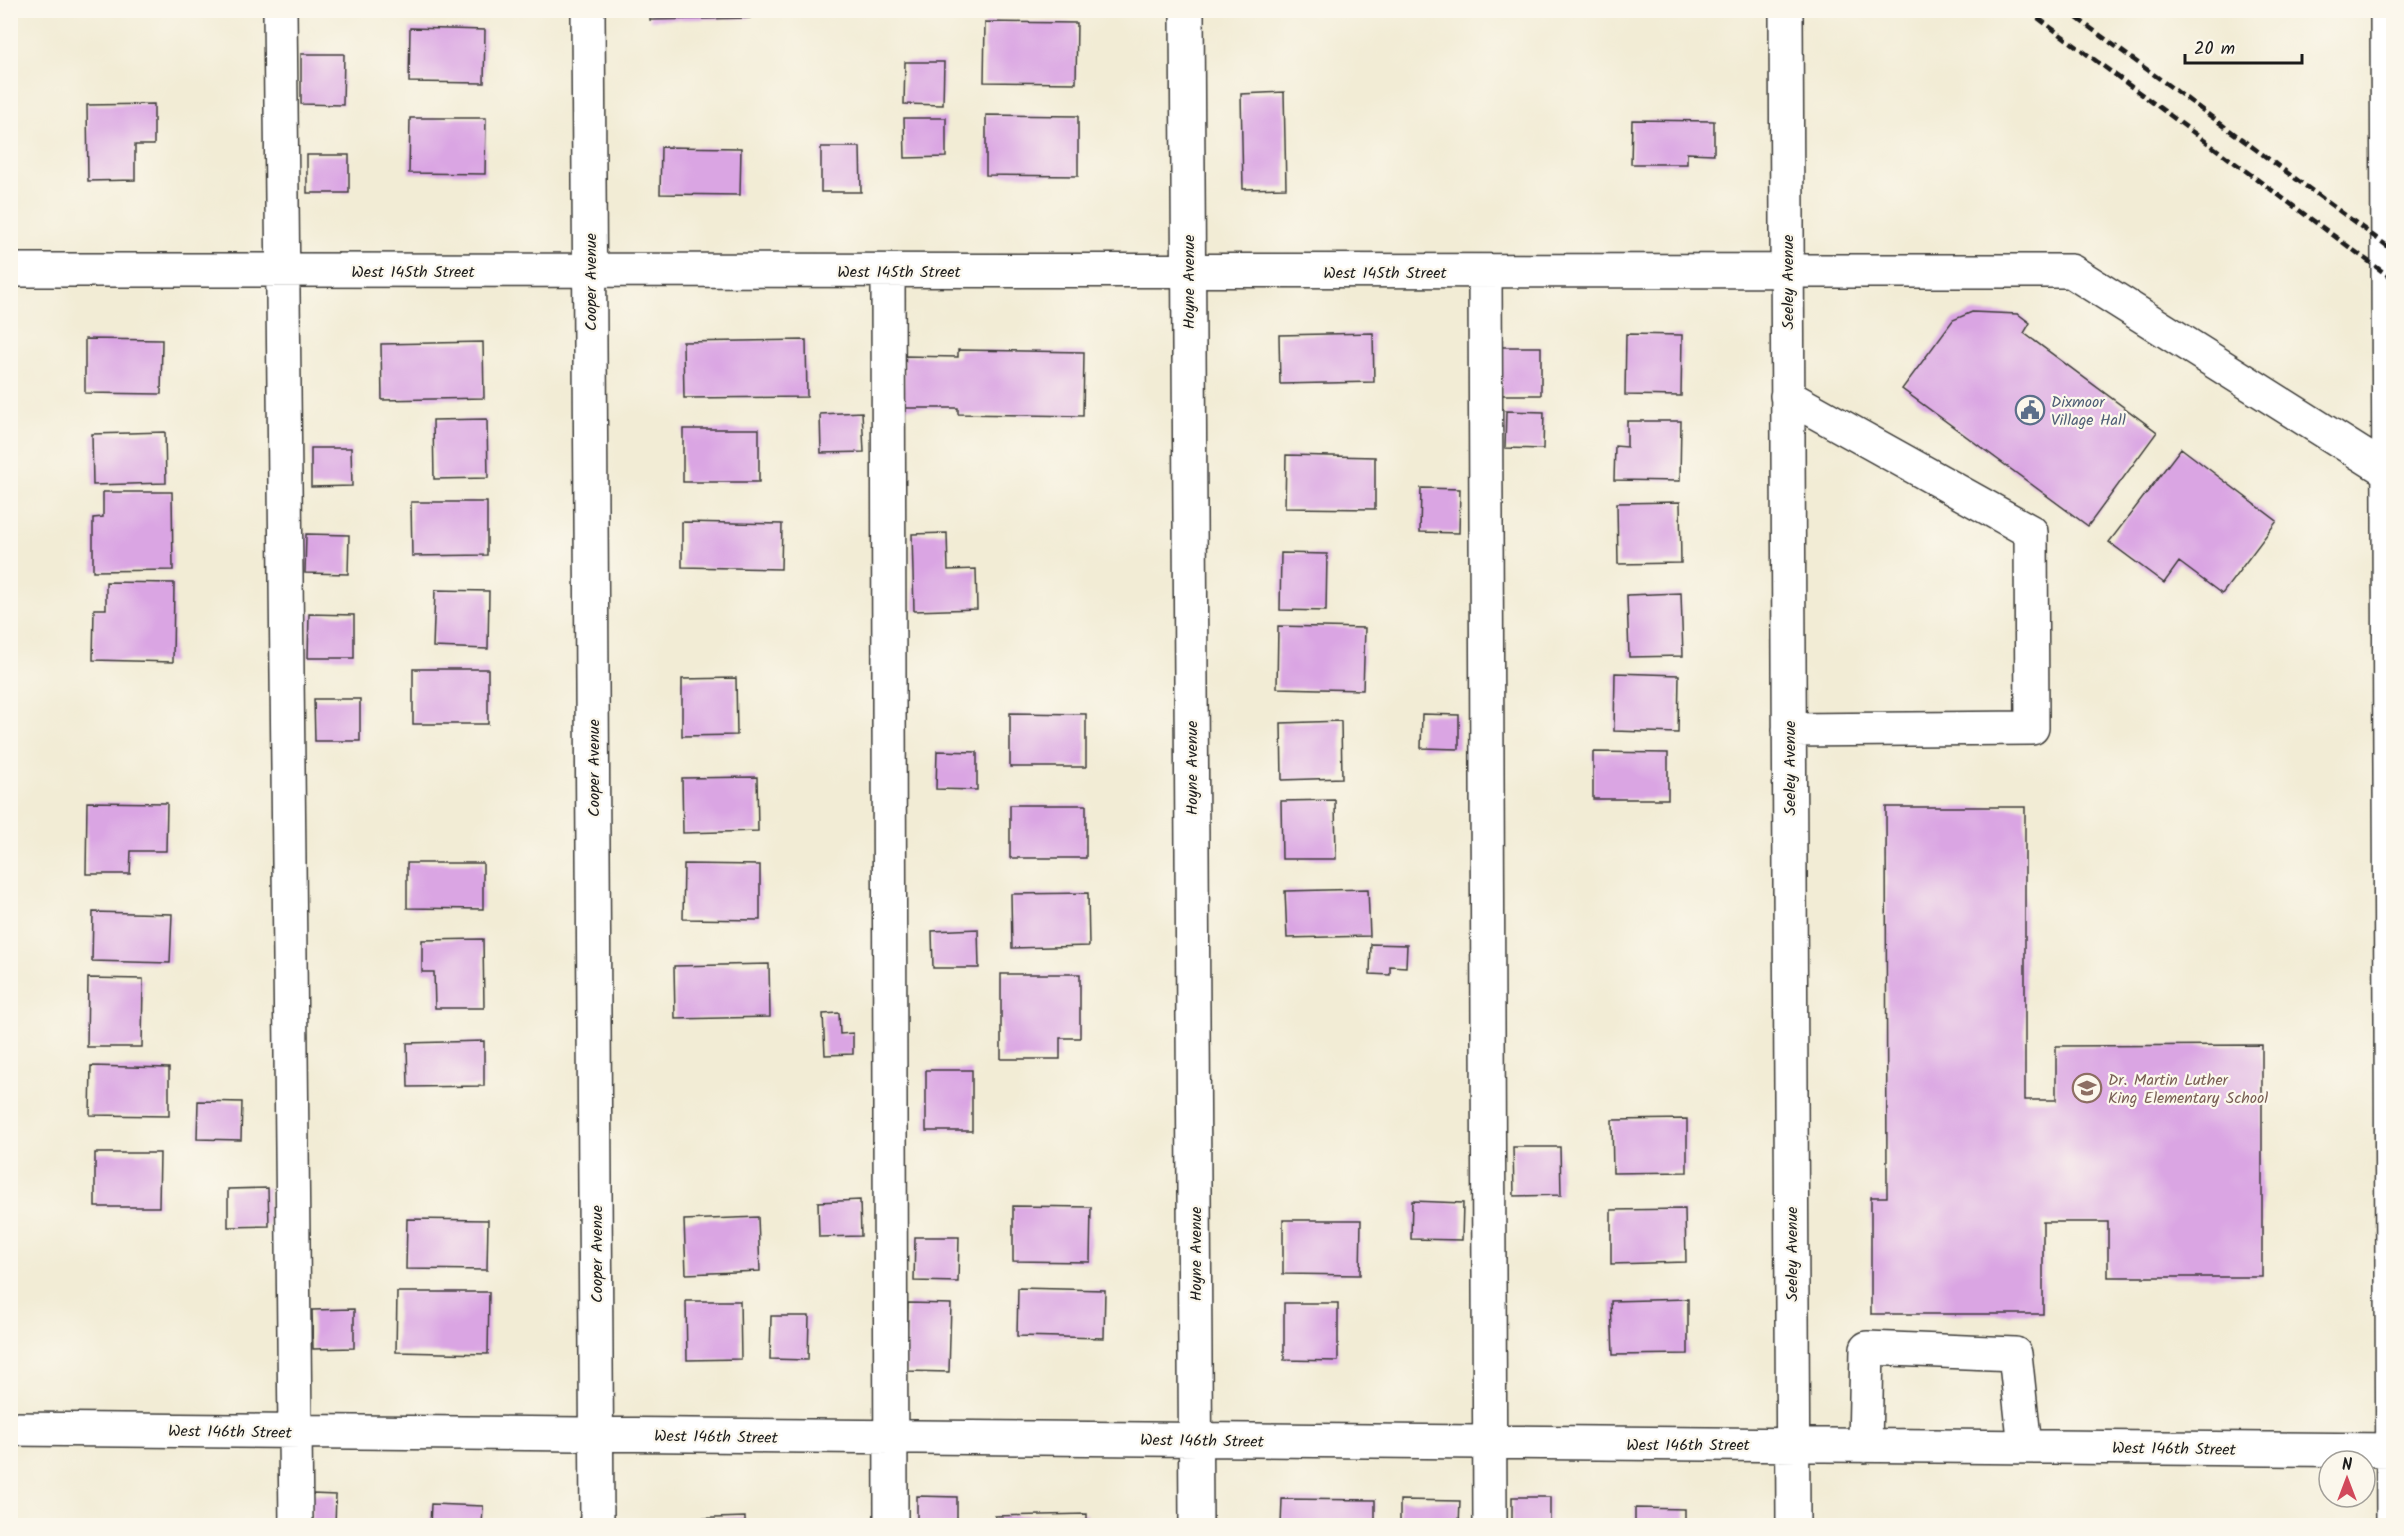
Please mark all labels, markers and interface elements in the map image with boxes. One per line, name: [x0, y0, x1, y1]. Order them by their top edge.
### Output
scale bar: [2185, 27, 2302, 65]
text: 20 m: [2194, 35, 2235, 64]
street label: Cooper Avenue: [579, 233, 604, 331]
street label: Seeley Avenue: [1776, 234, 1801, 330]
street label: Hoyne Avenue: [1177, 235, 1202, 329]
street label: West 145th Street: [351, 260, 475, 285]
street label: West 145th Street: [837, 260, 961, 285]
street label: West 145th Street: [1323, 261, 1447, 286]
place label: Dixmoor Village Hall: [2051, 390, 2126, 433]
public building icon: Dixmoor Village Hall: [2014, 394, 2046, 426]
street label: Cooper Avenue: [582, 719, 607, 817]
street label: Seeley Avenue: [1778, 720, 1803, 816]
street label: Hoyne Avenue: [1180, 721, 1205, 815]
place label: Dr. Martin Luther King Elementary School: [2108, 1068, 2268, 1111]
school or university icon: Dr. Martin Luther King Elementary School: [2071, 1072, 2103, 1104]
street label: Cooper Avenue: [585, 1205, 610, 1303]
street label: Seeley Avenue: [1780, 1206, 1805, 1302]
street label: Hoyne Avenue: [1184, 1207, 1209, 1301]
street label: West 146th Street: [168, 1419, 293, 1446]
street label: West 146th Street: [654, 1424, 779, 1451]
street label: West 146th Street: [1140, 1428, 1265, 1455]
street label: West 146th Street: [1626, 1433, 1751, 1458]
street label: West 146th Street: [2112, 1436, 2237, 1463]
north arrow: [2317, 1449, 2377, 1509]
text: N: [2342, 1453, 2352, 1478]

